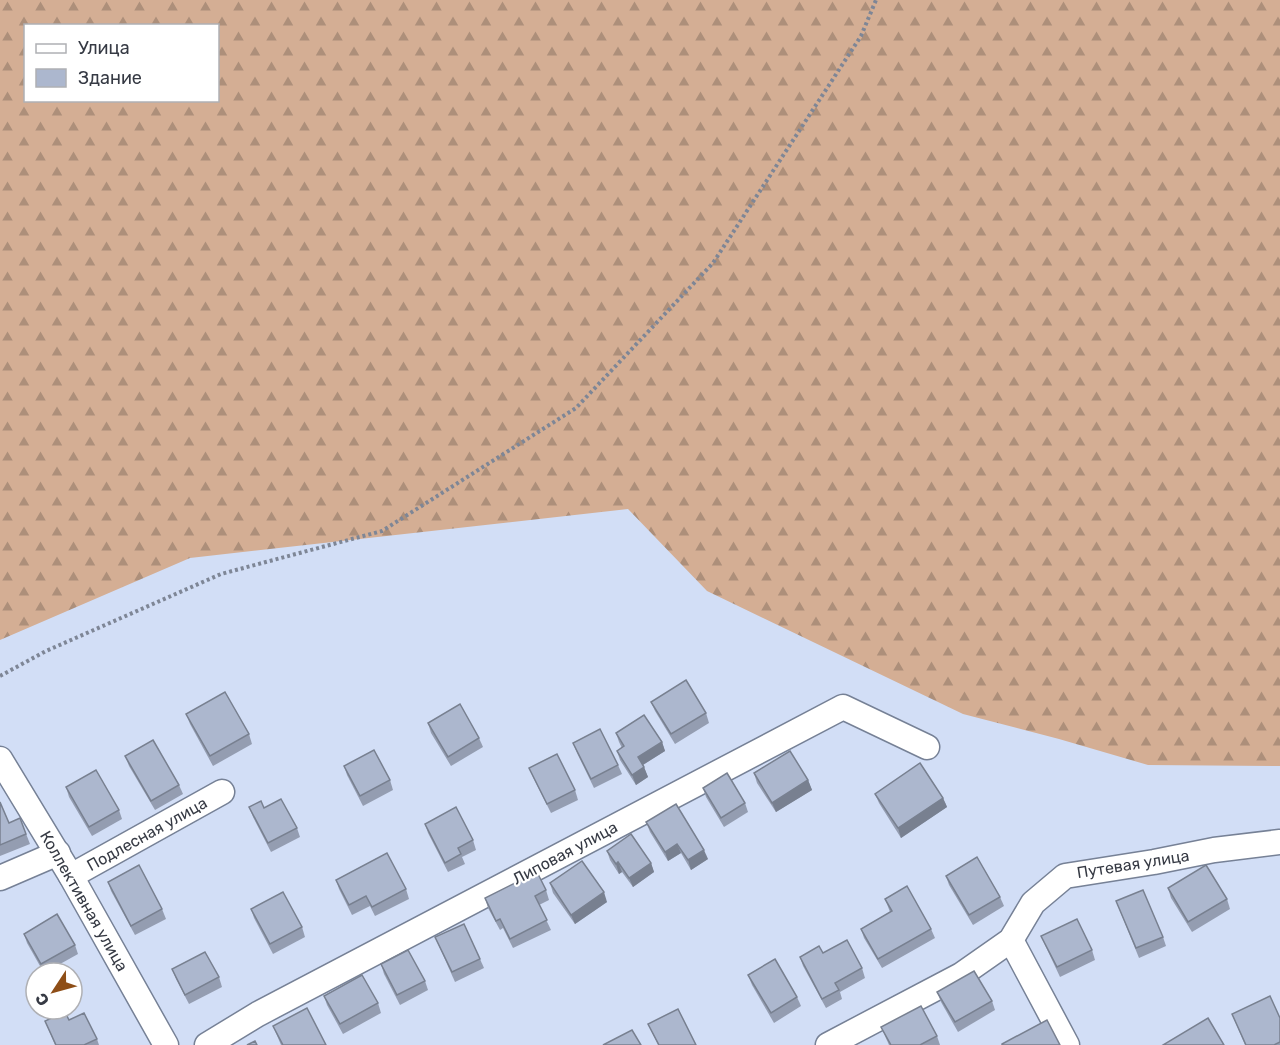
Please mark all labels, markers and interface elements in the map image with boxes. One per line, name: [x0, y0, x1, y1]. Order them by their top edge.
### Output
legend: [24, 24, 219, 102]
text: Улица: [78, 37, 130, 59]
text: Здание: [78, 67, 142, 89]
street label: Подлесная улица: [84, 793, 210, 875]
street label: Липовая улица: [509, 817, 621, 889]
street label: Коллективная улица: [36, 827, 132, 975]
street label: Путевая улица: [1075, 846, 1191, 882]
north arrow: [24, 961, 84, 1021]
text: С: [31, 989, 53, 1010]

